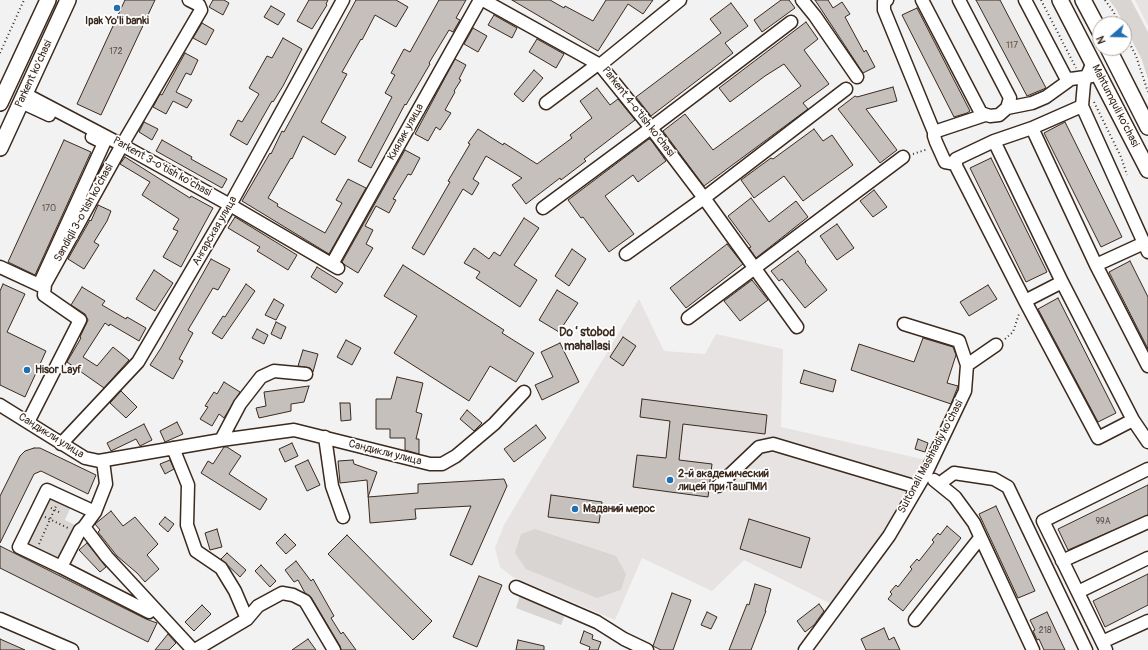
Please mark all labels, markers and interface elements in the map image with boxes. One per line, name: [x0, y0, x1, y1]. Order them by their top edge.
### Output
marker: Ipak Yo'li banki: [112, 3, 122, 13]
place label: Ipak Yo'li banki: [85, 14, 149, 28]
north arrow: [1092, 16, 1132, 56]
text: N: [1094, 34, 1109, 46]
street label: Parkent ko'chasi: [13, 38, 55, 110]
house number: 117: [1006, 41, 1018, 51]
house number: 172: [109, 47, 123, 57]
street label: Mahtumquli ko'chasi: [1089, 63, 1141, 149]
street label: Parkent 4-o'tish ko'chasi: [599, 64, 677, 160]
street label: Киялик улица: [385, 101, 427, 163]
street label: Parkent 3-o'tish ko'chasi: [110, 134, 214, 200]
street label: Sandiqli 3-o'tish ko'chasi: [52, 162, 116, 264]
street label: Ангарская улица: [190, 194, 240, 268]
house number: 170: [42, 204, 56, 214]
district label: Doʻstobod mahallasi: [559, 326, 615, 354]
place label: Hisor Layf: [35, 363, 82, 377]
marker: Hisor Layf: [22, 365, 32, 375]
street label: Sultonali Mashhadiy ko'chasi: [896, 398, 966, 516]
street label: Сандикли улица: [16, 411, 86, 461]
street label: Сандикли улица: [347, 438, 423, 468]
place label: 2-й академический лицей при ТашПМИ: [678, 467, 769, 493]
marker: 2-й академический лицей при ТашПМИ: [665, 475, 675, 485]
place label: Маданий мерос: [583, 502, 655, 516]
marker: Маданий мерос: [570, 504, 580, 514]
house number: 99A: [1095, 517, 1111, 527]
house number: 218: [1038, 626, 1052, 636]

